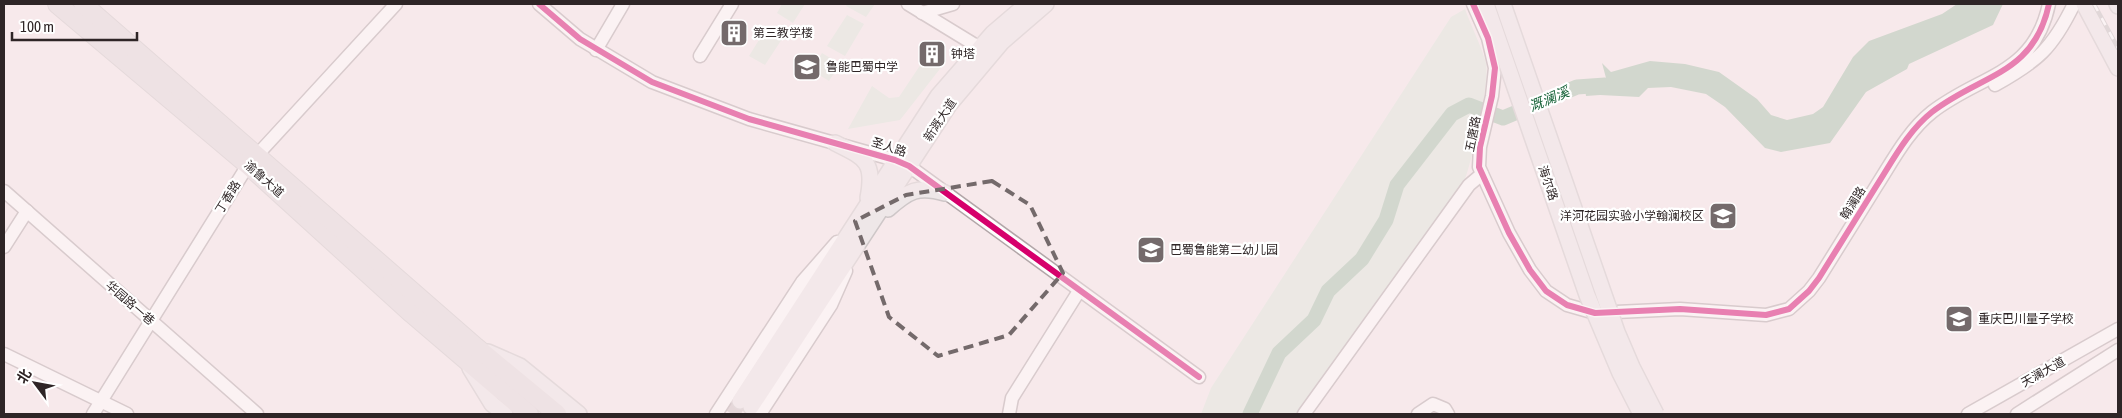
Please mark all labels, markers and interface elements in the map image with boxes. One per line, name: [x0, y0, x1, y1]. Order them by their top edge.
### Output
scale bar: [12, 10, 138, 42]
text: 100 m: [20, 18, 54, 35]
building icon: 第三教学楼: [719, 18, 749, 48]
place label: 第三教学楼: [753, 26, 813, 40]
building icon: 钟塔: [917, 39, 947, 69]
place label: 钟塔: [951, 47, 975, 61]
school or university icon: 鲁能巴蜀中学: [792, 52, 822, 82]
place label: 鲁能巴蜀中学: [826, 60, 898, 74]
water label: 溉澜溪: [1527, 83, 1573, 115]
street label: 新溉大道: [921, 96, 959, 144]
street label: 五唐路: [1463, 115, 1483, 153]
street label: 圣人路: [870, 135, 908, 159]
street label: 渝鲁大道: [241, 158, 287, 200]
street label: 海尔路: [1536, 164, 1560, 202]
street label: 丁香路: [213, 178, 243, 216]
street label: 翰澜路: [1838, 184, 1868, 222]
school or university icon: 洋河花园实验小学翰澜校区: [1708, 201, 1738, 231]
place label: 洋河花园实验小学翰澜校区: [1560, 209, 1704, 223]
school or university icon: 巴蜀鲁能第二幼儿园: [1136, 235, 1166, 265]
place label: 巴蜀鲁能第二幼儿园: [1170, 243, 1278, 257]
street label: 华园路一巷: [103, 278, 157, 328]
school or university icon: 重庆巴川量子学校: [1944, 304, 1974, 334]
place label: 重庆巴川量子学校: [1978, 312, 2074, 326]
street label: 天澜大道: [2019, 354, 2067, 390]
north arrow: [10, 358, 60, 408]
text: 北: [13, 366, 34, 386]

